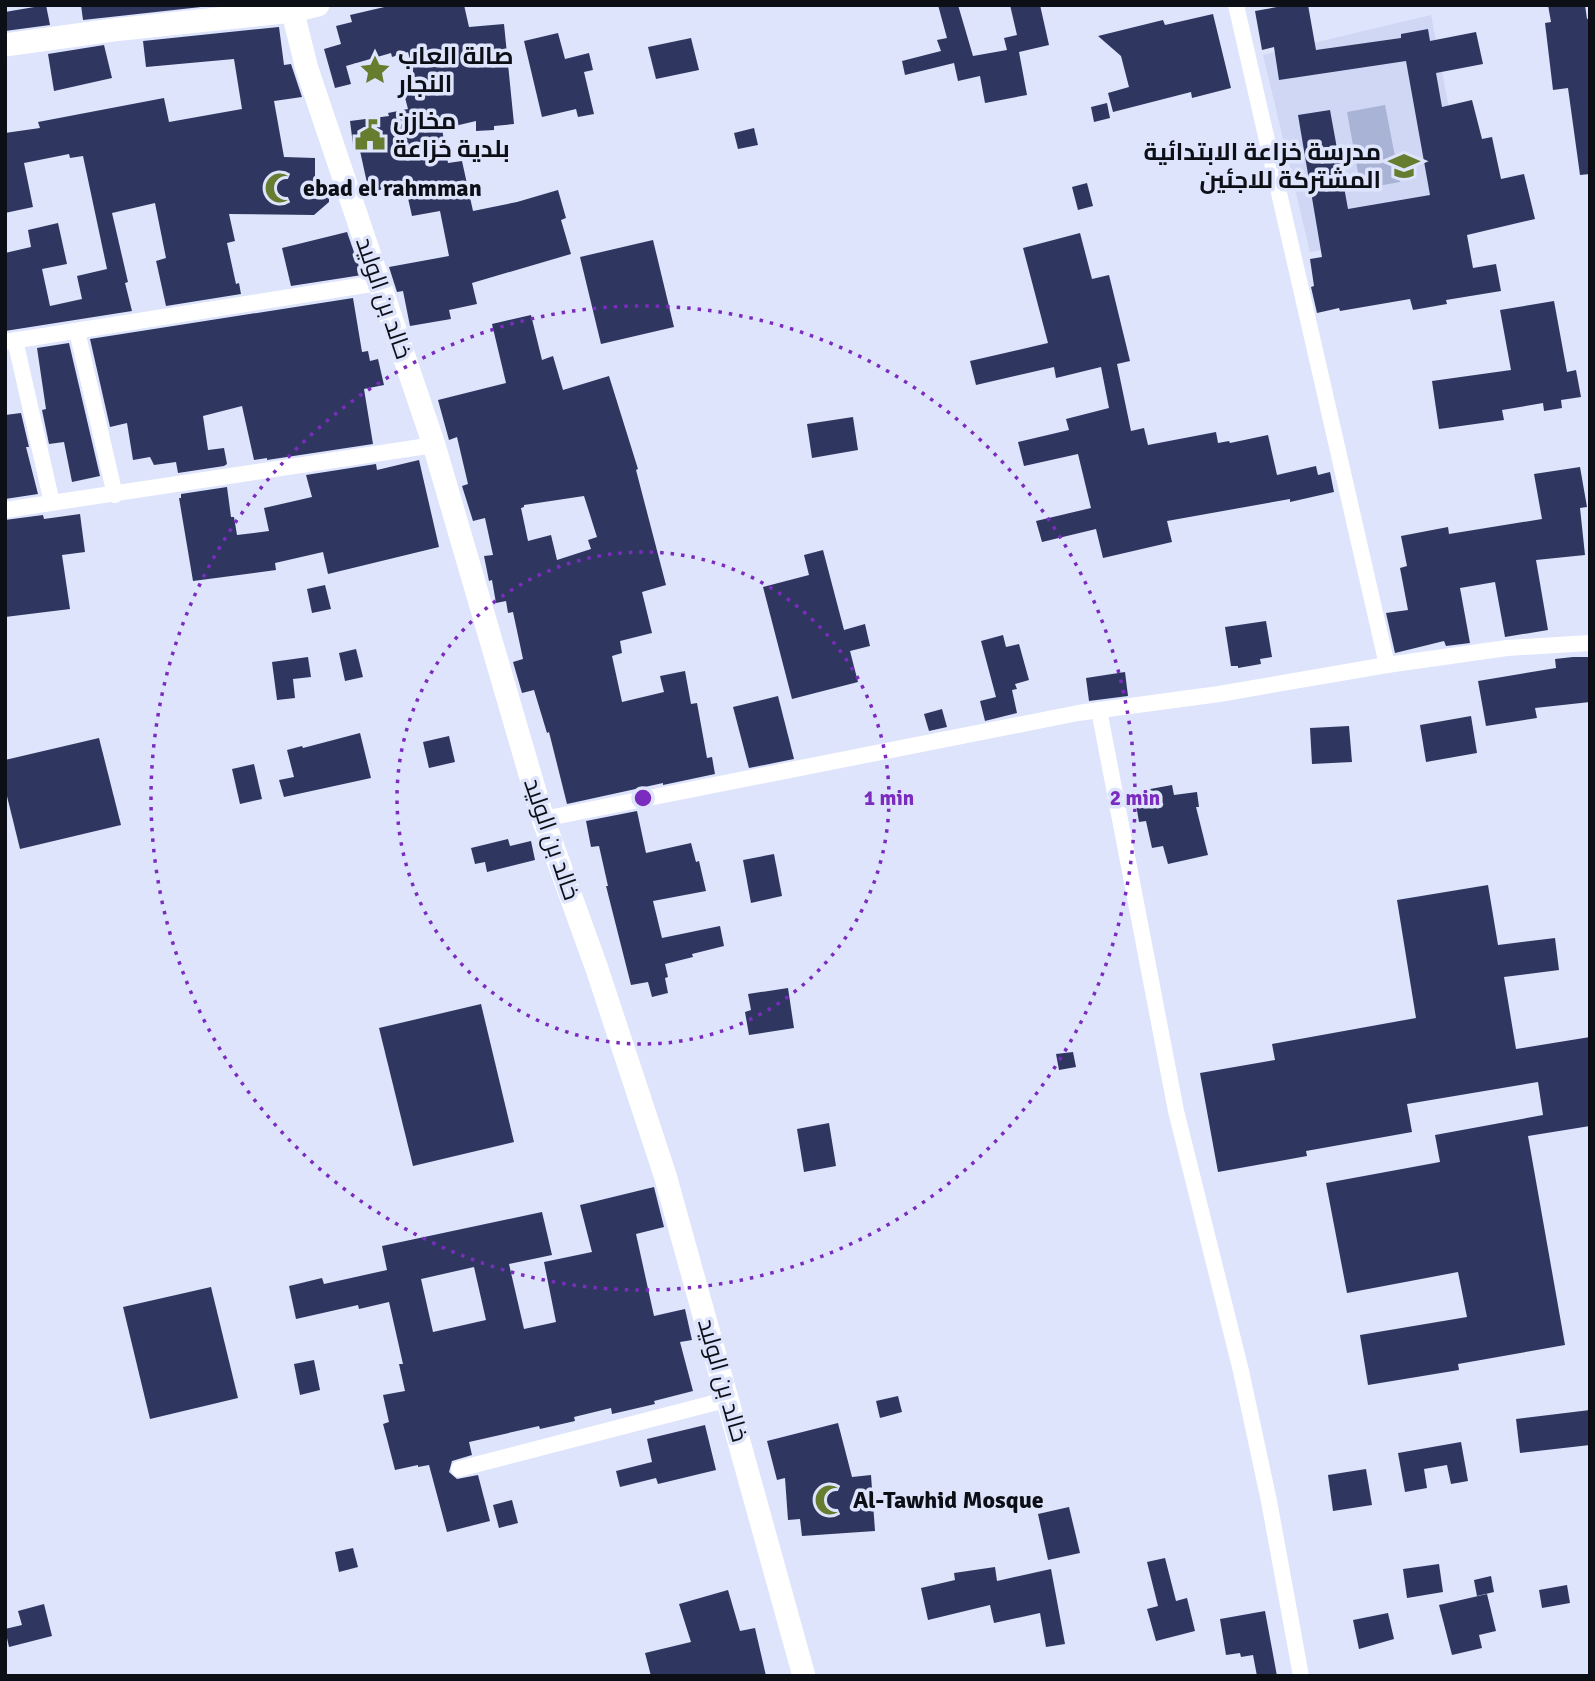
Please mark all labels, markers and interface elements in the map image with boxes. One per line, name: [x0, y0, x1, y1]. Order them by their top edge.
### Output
place label: صالة العاب النجار: [397, 41, 514, 99]
place icon: صالة العاب النجار: [358, 53, 392, 87]
place label: مخازن بلدية خزاعة: [393, 106, 510, 164]
public building icon: مخازن بلدية خزاعة: [353, 118, 387, 152]
place label: مدرسة خزاعة الابتدائية المشتركة للاجئين: [1143, 137, 1381, 195]
school or university icon: مدرسة خزاعة الابتدائية المشتركة للاجئين: [1387, 149, 1421, 183]
mosque icon: ebad el rahmman: [263, 171, 297, 205]
place label: ebad el rahmman: [303, 173, 482, 203]
street label: خالد بن الوليد: [349, 233, 419, 363]
street label: خالد بن الوليد: [517, 774, 587, 904]
text: 1 min: [864, 785, 914, 811]
text: 2 min: [1110, 785, 1160, 811]
centre of rings: [631, 786, 655, 810]
street label: خالد بن الوليد: [691, 1315, 755, 1445]
mosque icon: Al-Tawhid Mosque: [813, 1483, 847, 1517]
place label: Al-Tawhid Mosque: [853, 1485, 1044, 1515]

